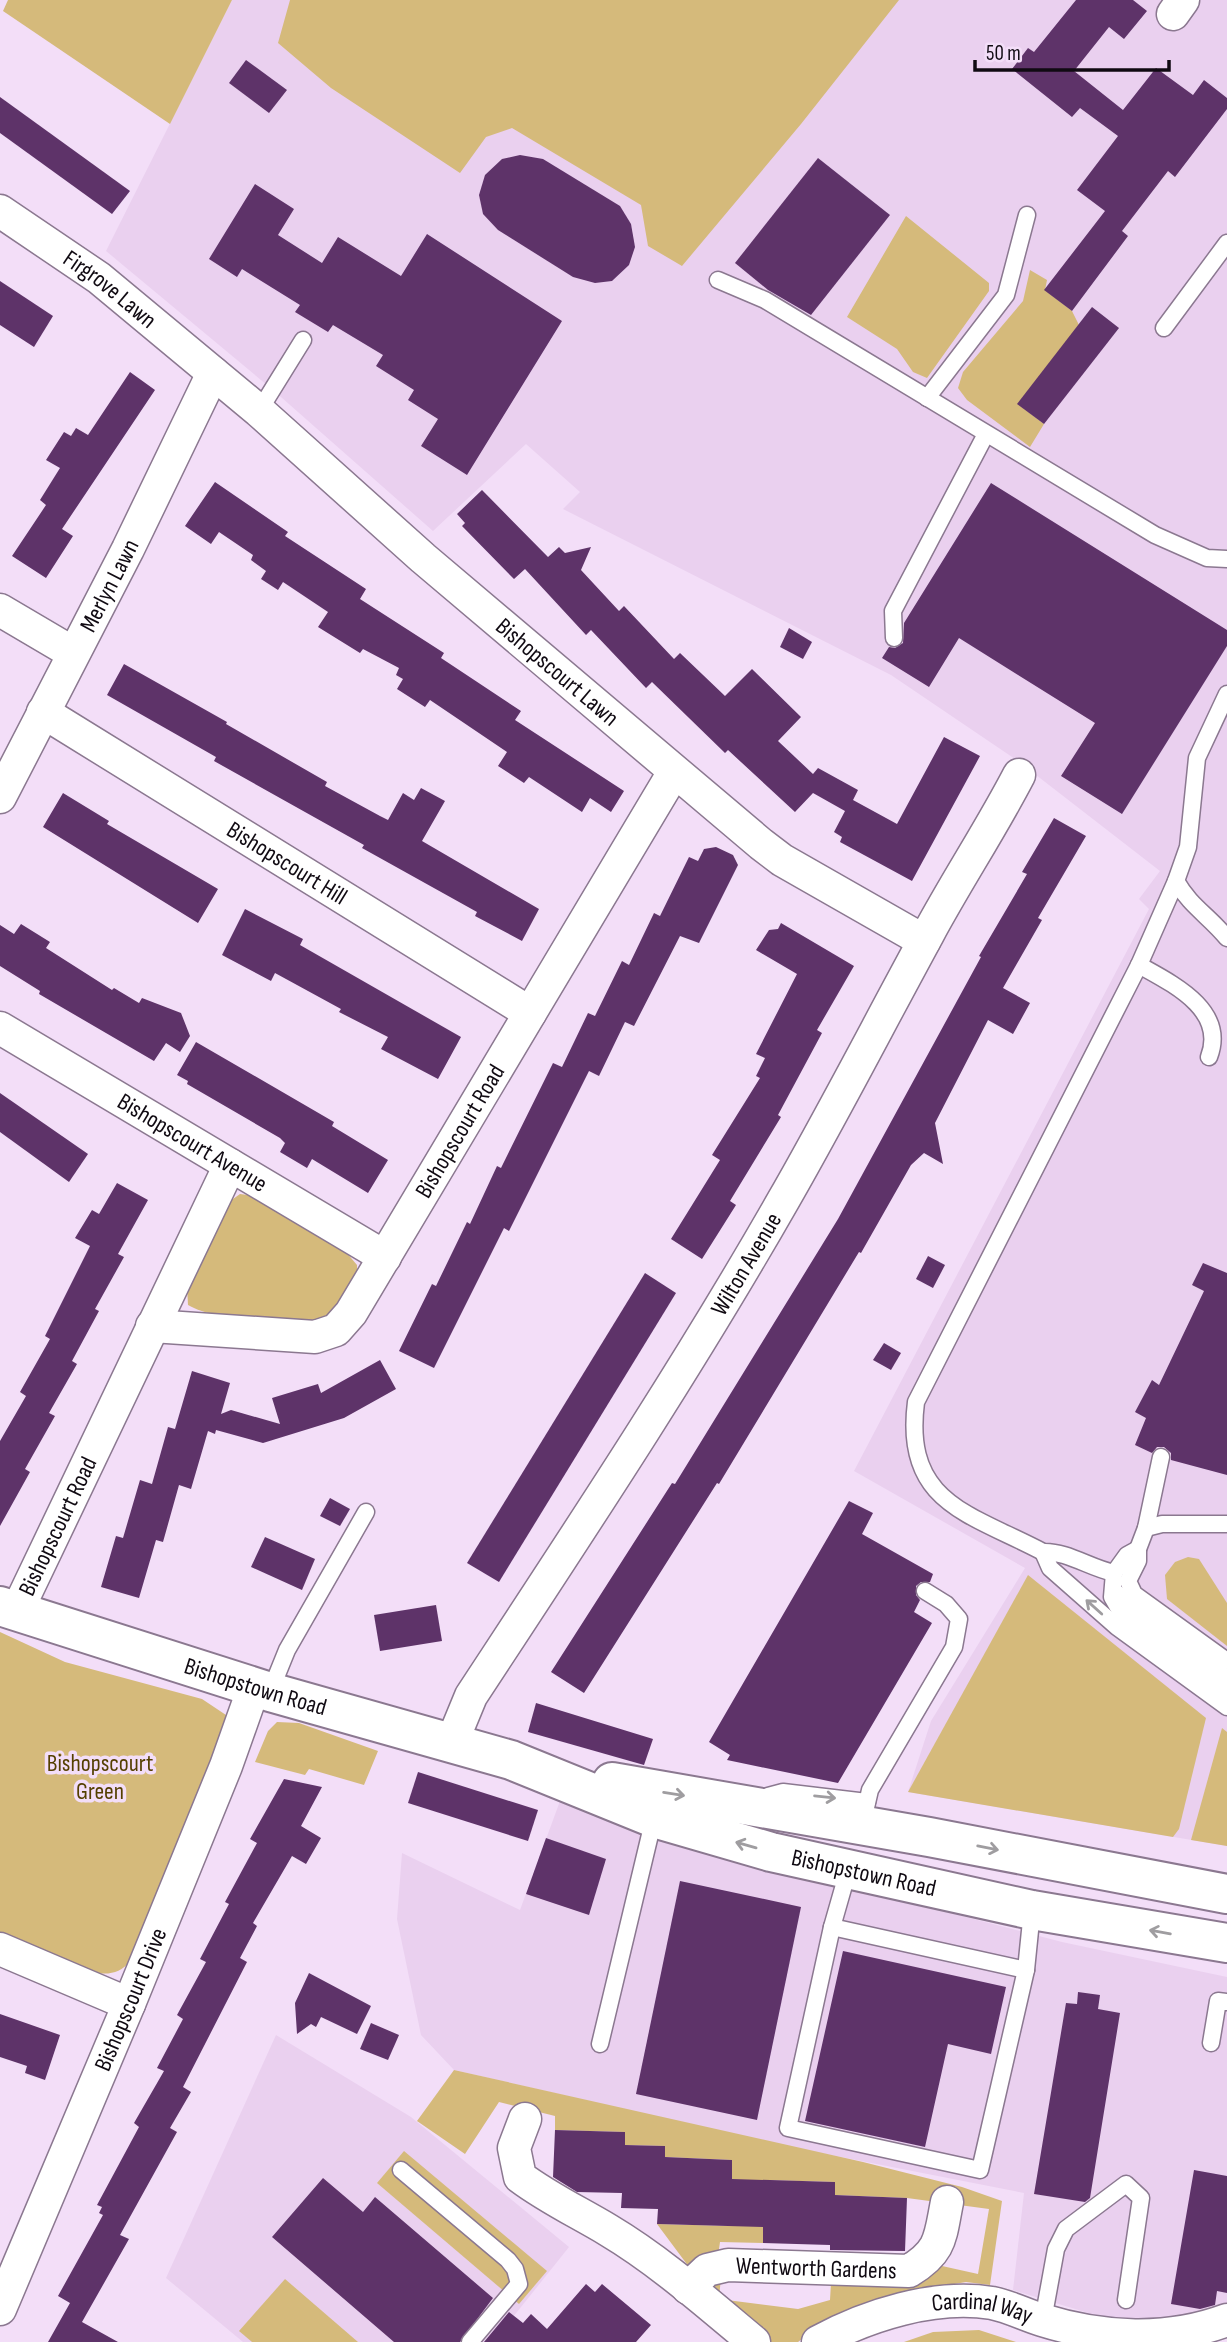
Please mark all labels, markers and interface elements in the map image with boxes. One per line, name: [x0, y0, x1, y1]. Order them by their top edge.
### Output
scale bar: [975, 28, 1169, 72]
text: 50 m: [986, 41, 1021, 66]
street label: Firgrove Lawn: [58, 244, 163, 334]
street label: Merlyn Lawn: [73, 534, 145, 637]
street label: Bishopscourt Lawn: [490, 612, 625, 732]
street label: Bishopscourt Hill: [222, 815, 353, 911]
street label: Bishopscourt Road: [409, 1059, 511, 1203]
street label: Bishopscourt Avenue: [112, 1087, 273, 1198]
street label: Wilton Avenue: [704, 1207, 788, 1321]
street label: Bishopscourt Road: [12, 1452, 103, 1600]
one-way arrow: [1086, 1599, 1104, 1615]
street label: Bishopstown Road: [181, 1651, 330, 1722]
park label: Bishopscourt Green: [47, 1749, 153, 1806]
one-way arrow: [662, 1788, 684, 1801]
one-way arrow: [813, 1791, 836, 1804]
one-way arrow: [735, 1837, 757, 1850]
one-way arrow: [976, 1842, 999, 1856]
street label: Bishopstown Road: [789, 1843, 939, 1903]
street label: Bishopscourt Drive: [88, 1923, 173, 2075]
one-way arrow: [1149, 1925, 1172, 1938]
street label: Wentworth Gardens: [735, 2251, 897, 2285]
street label: Cardinal Way: [930, 2286, 1037, 2330]

